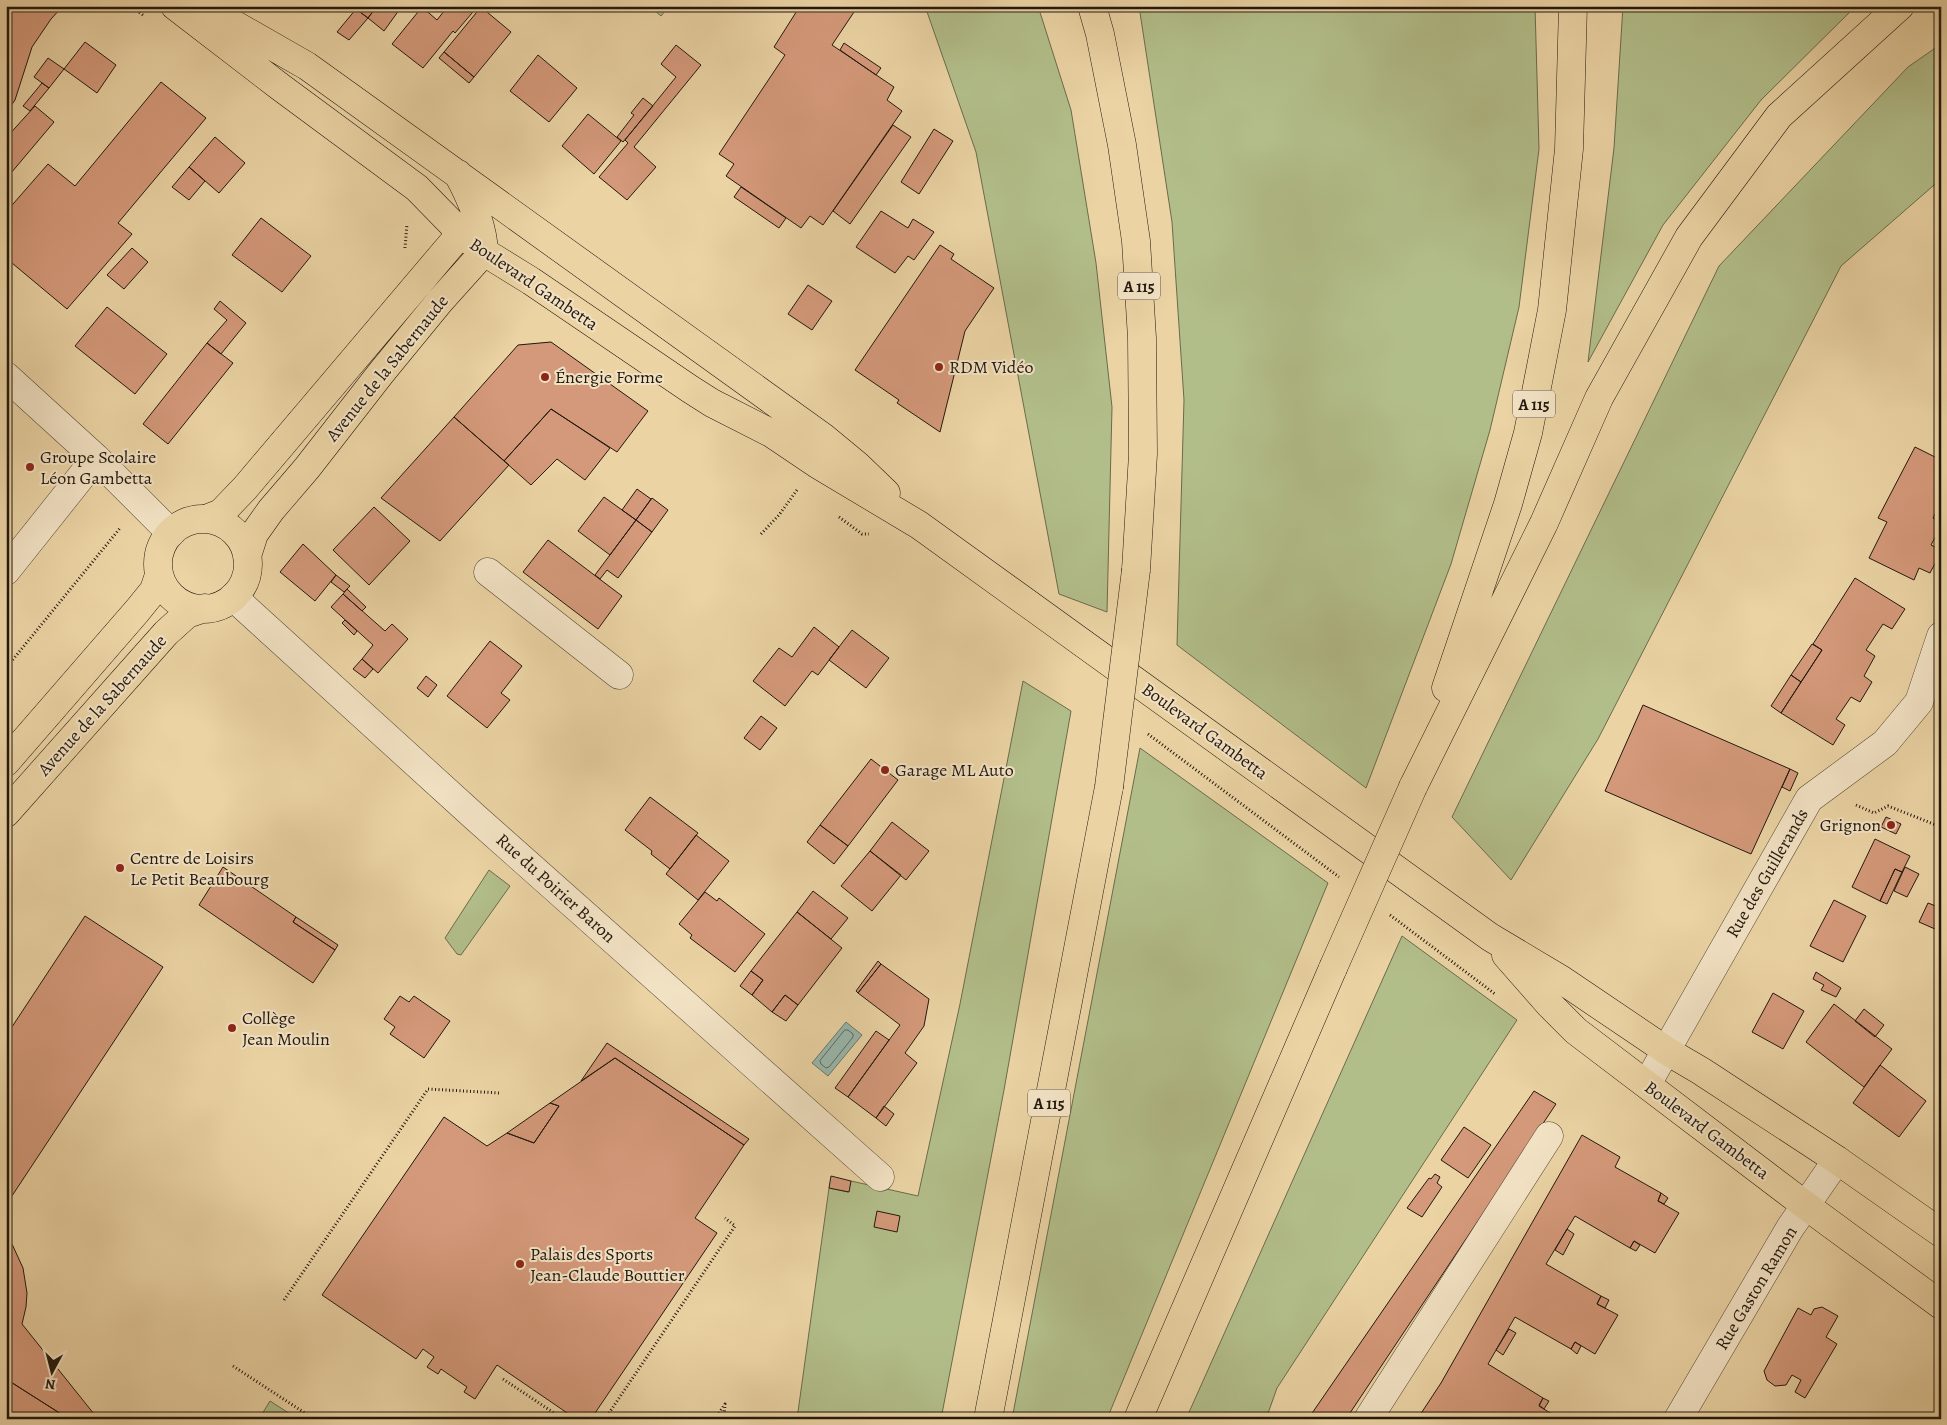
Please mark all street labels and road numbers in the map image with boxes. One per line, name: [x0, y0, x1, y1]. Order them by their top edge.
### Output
street label: Boulevard Gambetta: [465, 232, 604, 336]
road number: A 115: [1118, 272, 1160, 300]
street label: Avenue de la Sabernaude: [320, 290, 454, 447]
road number: A 115: [1513, 390, 1555, 418]
street label: Avenue de la Sabernaude: [31, 629, 172, 781]
street label: Boulevard Gambetta: [1137, 677, 1273, 785]
street label: Rue des Guillerands: [1720, 804, 1814, 942]
street label: Rue du Poirier Baron: [491, 828, 621, 948]
street label: Boulevard Gambetta: [1640, 1075, 1775, 1185]
road number: A 115: [1028, 1090, 1070, 1116]
street label: Rue Gaston Ramon: [1710, 1222, 1803, 1354]

